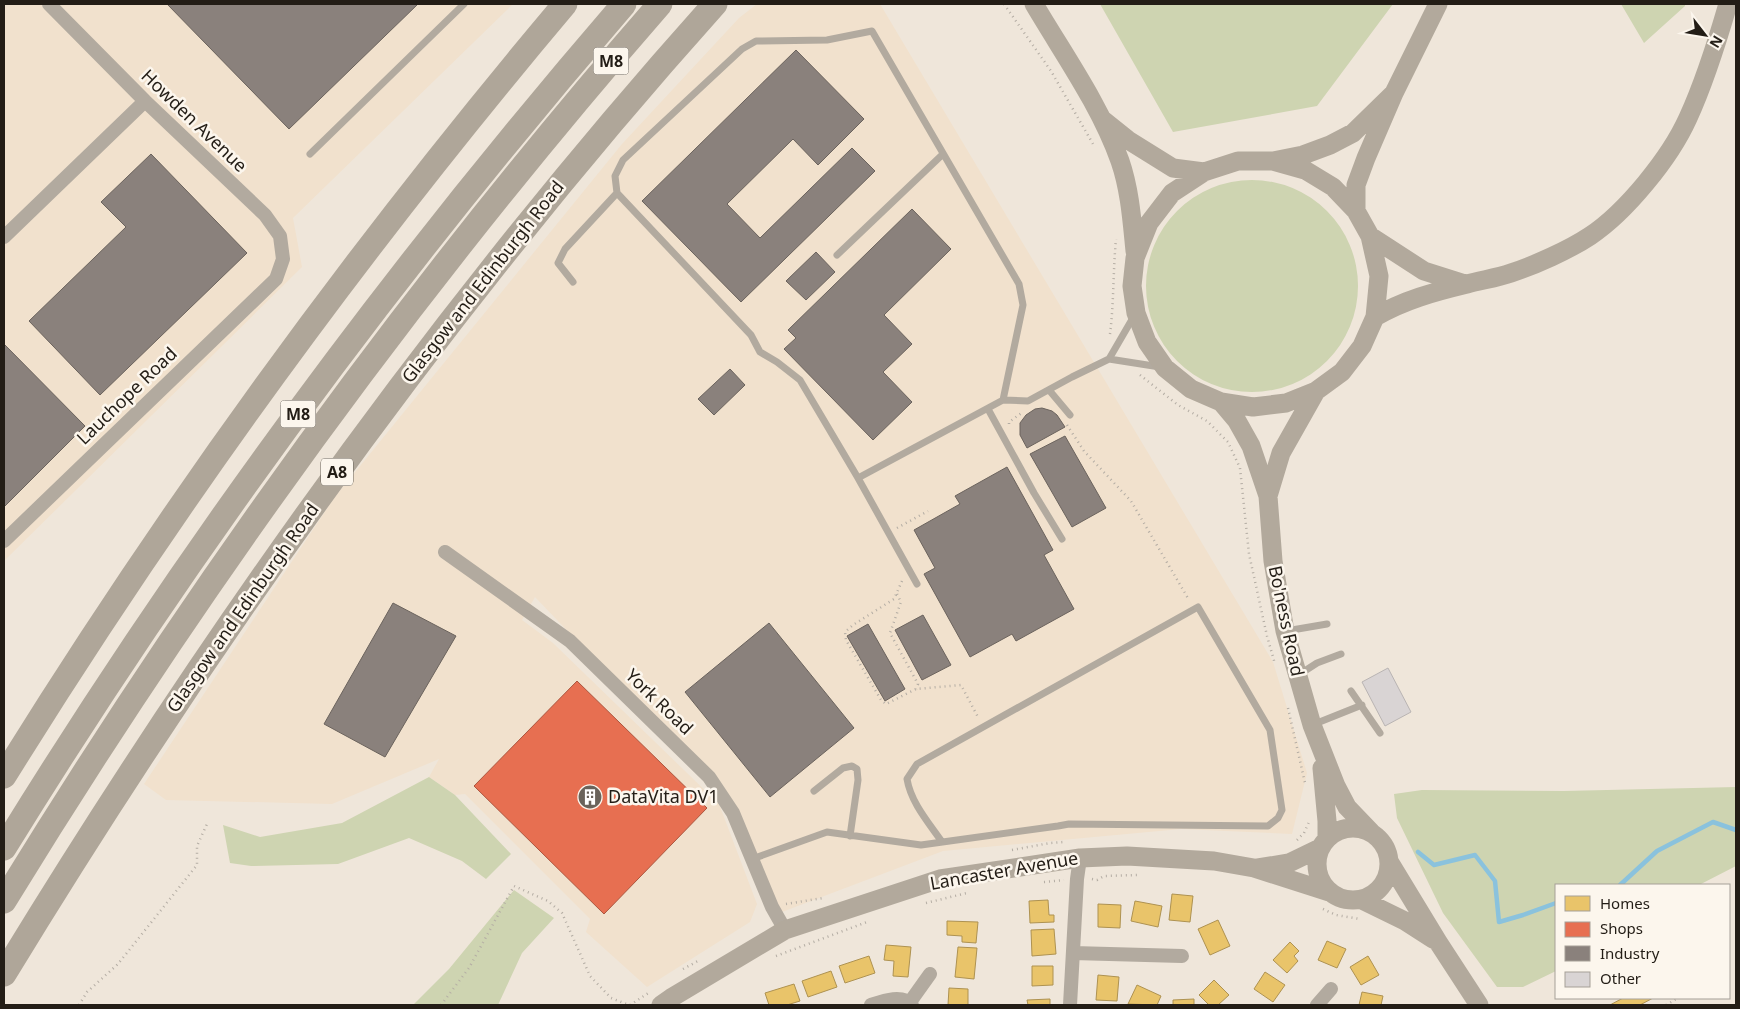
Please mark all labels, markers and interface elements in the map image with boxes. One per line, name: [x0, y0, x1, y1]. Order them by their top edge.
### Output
north arrow: [1680, 10, 1730, 60]
text: N: [1705, 32, 1728, 52]
road number: M8: [594, 48, 628, 74]
street label: Howden Avenue: [137, 64, 253, 177]
street label: Glasgow and Edinburgh Road: [396, 175, 569, 387]
street label: Lauchope Road: [71, 341, 182, 449]
road number: M8: [280, 400, 316, 428]
road number: A8: [321, 458, 353, 486]
street label: Glasgow and Edinburgh Road: [161, 498, 324, 717]
street label: Bo'ness Road: [1264, 563, 1310, 678]
street label: York Road: [621, 663, 699, 739]
building icon: DataVita DV1: [577, 784, 603, 810]
place label: DataVita DV1: [608, 784, 719, 808]
street label: Lancaster Avenue: [928, 845, 1080, 895]
legend: [1555, 884, 1730, 999]
text: Homes: [1600, 893, 1650, 913]
text: Shops: [1600, 918, 1643, 938]
text: Industry: [1600, 943, 1660, 963]
text: Other: [1600, 968, 1641, 988]

